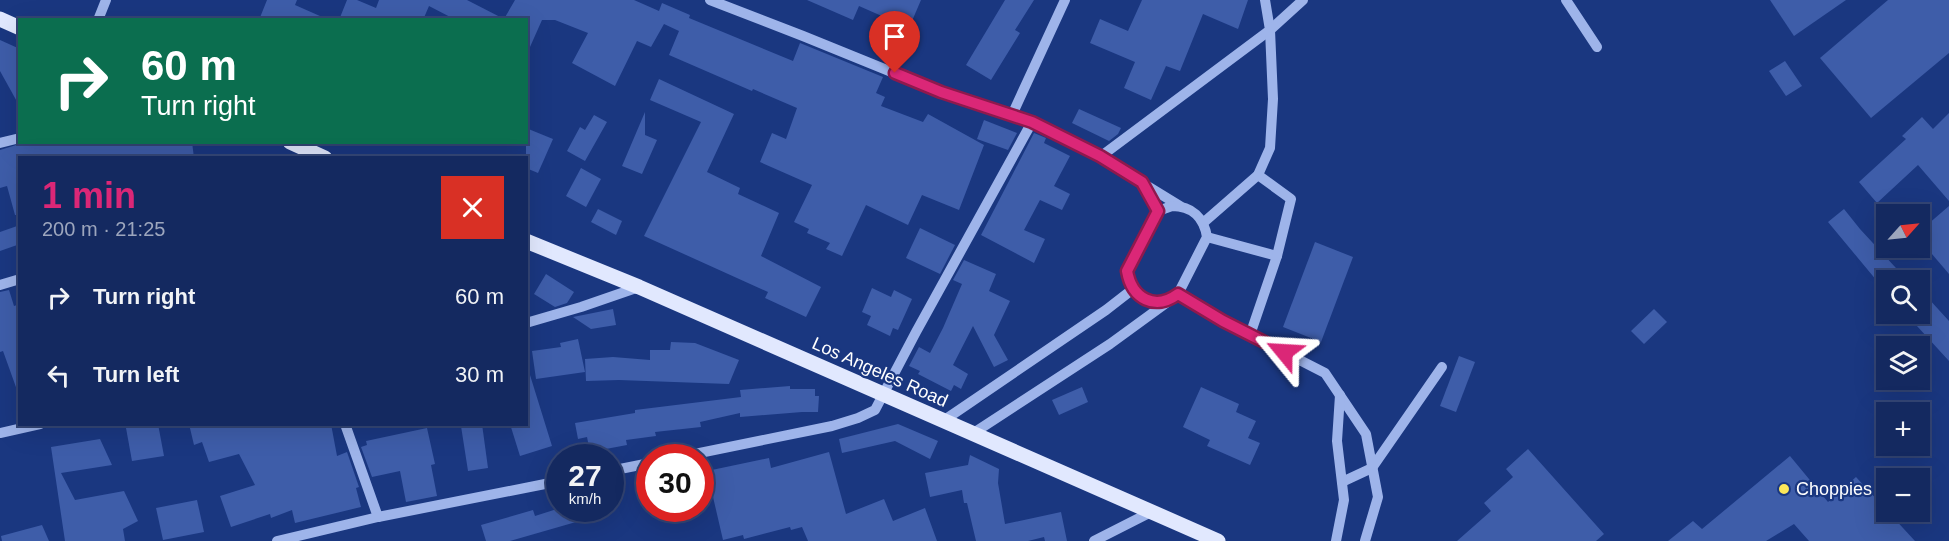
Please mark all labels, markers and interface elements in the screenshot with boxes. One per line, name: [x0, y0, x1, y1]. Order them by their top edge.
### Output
pin: [869, 11, 920, 73]
icon: arrive: [878, 20, 911, 53]
icon: right: [42, 42, 120, 120]
text: 60 m: [141, 42, 237, 89]
text: Turn right: [141, 91, 256, 121]
text: 1 min: [42, 175, 136, 216]
button: close: [441, 176, 504, 239]
north arrow: [1876, 204, 1930, 258]
map controls: [1876, 204, 1930, 522]
text: 200 m · 21:25: [42, 218, 165, 240]
button: search: [1876, 270, 1930, 324]
icon: right: [42, 281, 75, 314]
text: Turn right: [93, 284, 195, 309]
text: 60 m: [455, 284, 504, 309]
position arrow: [1252, 320, 1316, 384]
street label: Los Angeles Road: [809, 333, 951, 411]
button: layers: [1876, 336, 1930, 390]
icon: left: [42, 359, 75, 392]
text: Turn left: [93, 362, 179, 387]
text: 30 m: [455, 362, 504, 387]
button: +: [1876, 402, 1930, 456]
speed limit sign: 30: [636, 444, 714, 522]
text: 27: [568, 459, 602, 492]
button: −: [1876, 468, 1930, 522]
place label: Choppies: [1796, 479, 1872, 499]
marker: Choppies: [1777, 482, 1791, 496]
text: km/h: [569, 490, 601, 507]

